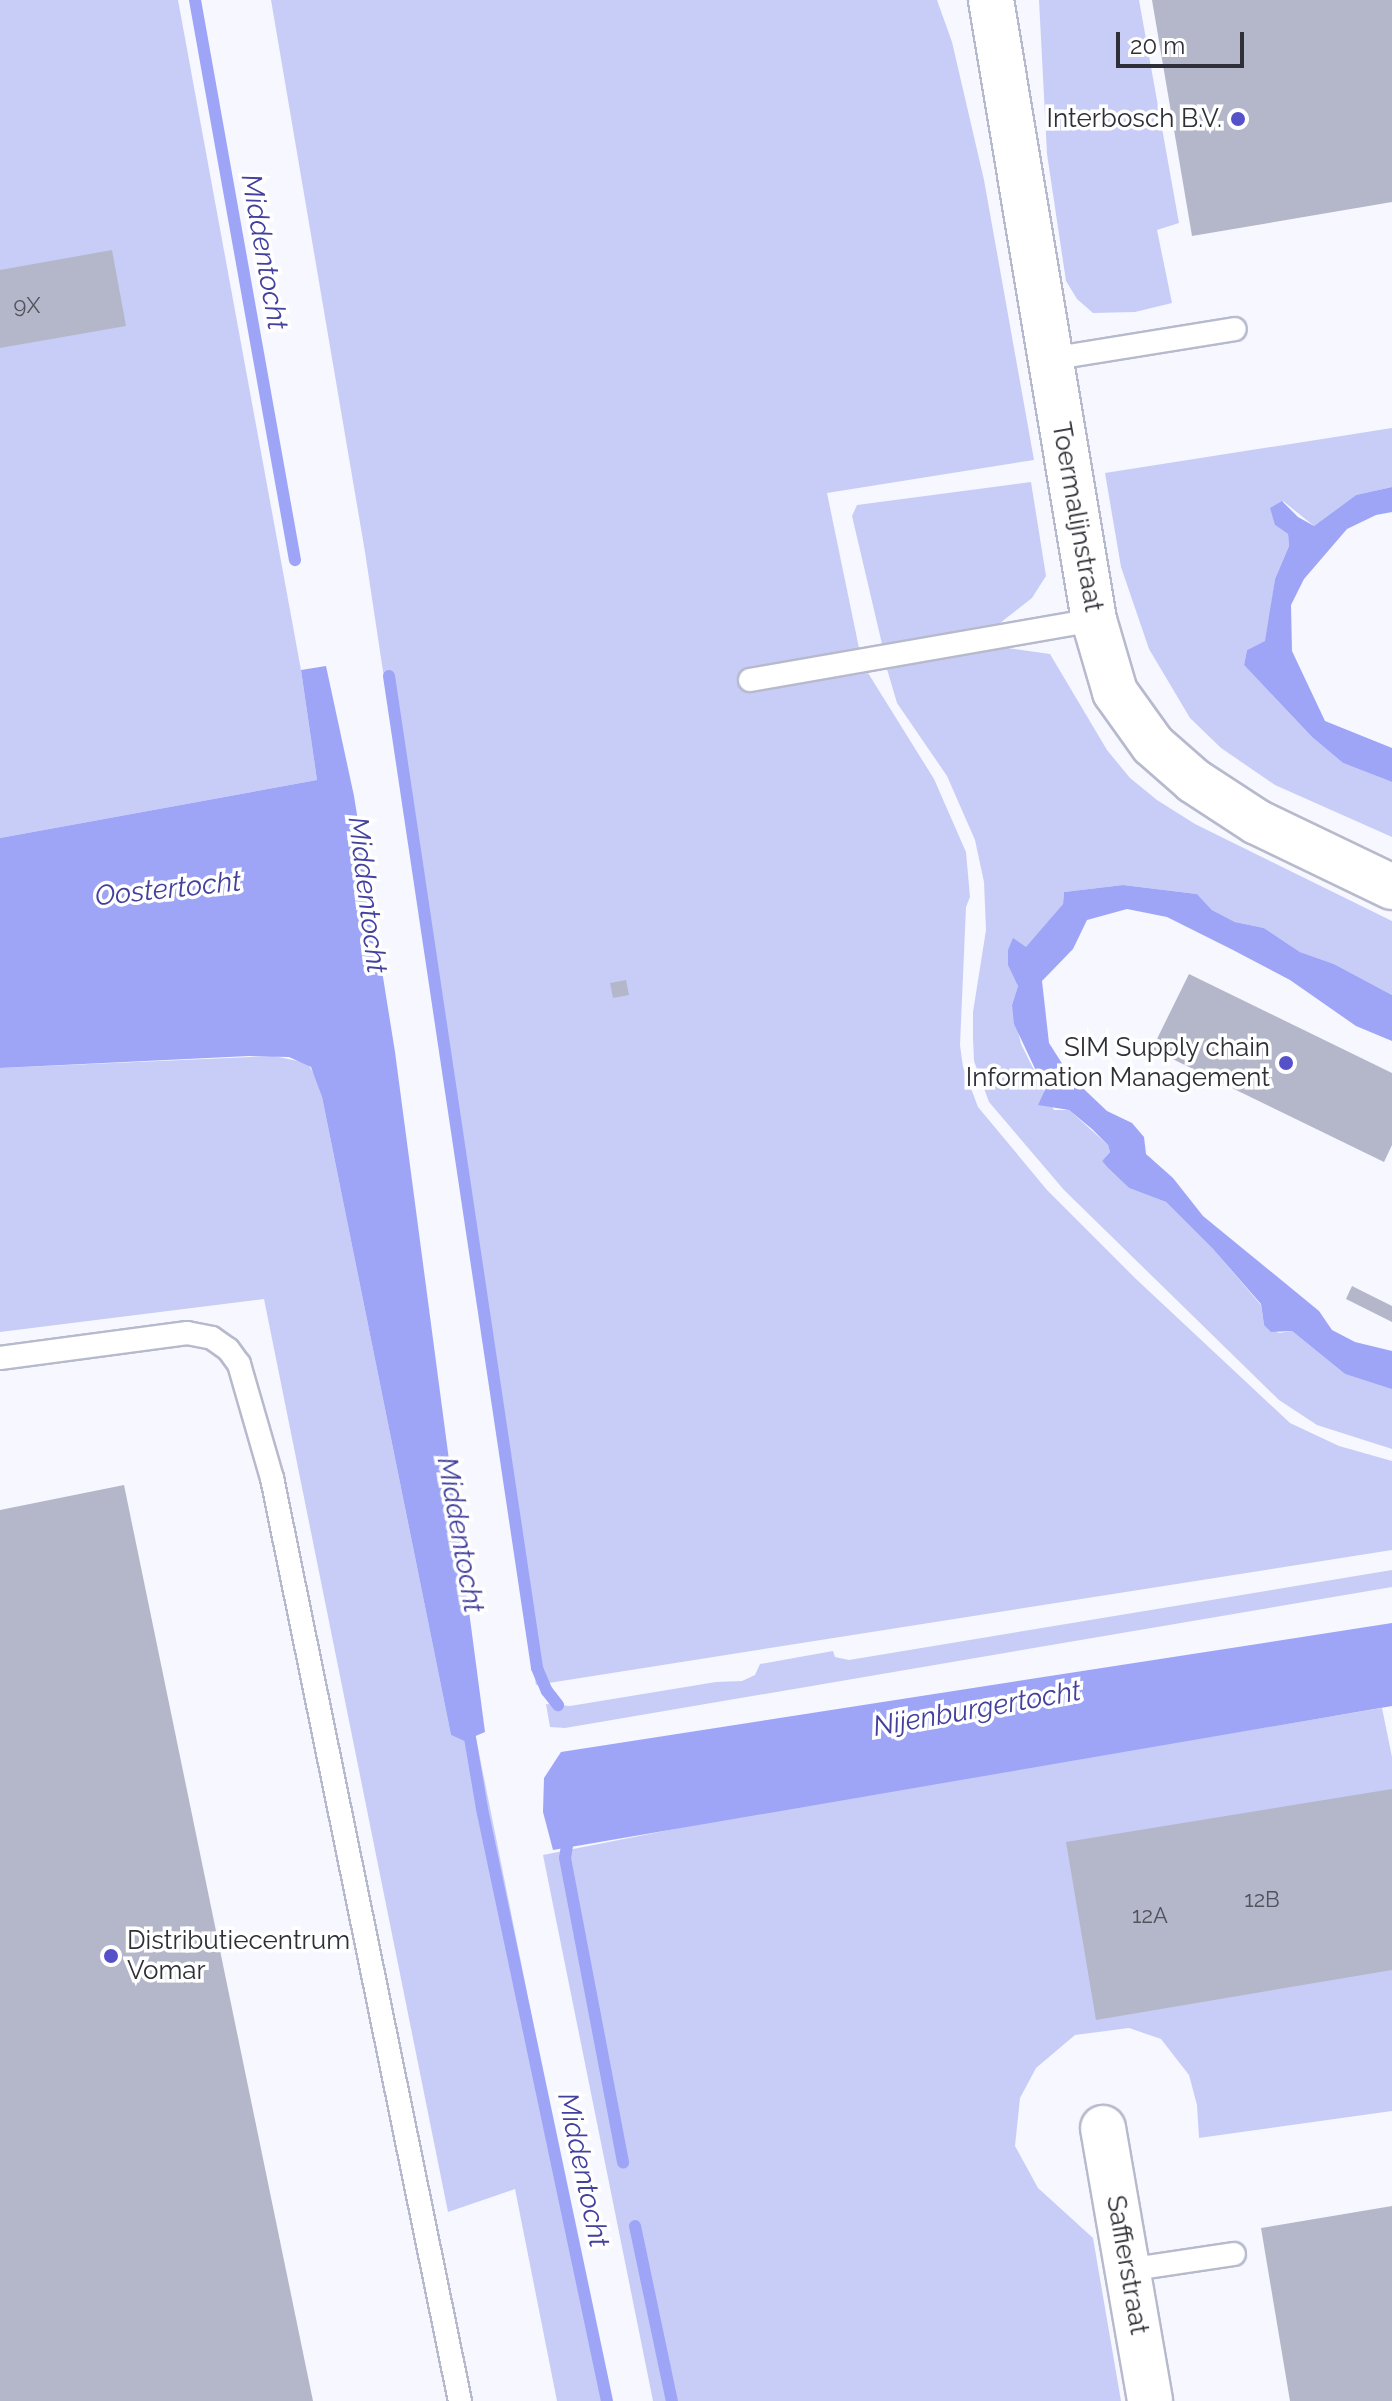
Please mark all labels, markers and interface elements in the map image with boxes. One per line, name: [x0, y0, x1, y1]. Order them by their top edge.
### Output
scale bar: [1120, 16, 1248, 66]
text: 20 m: [1130, 31, 1185, 60]
place label: Interbosch B.V.: [1047, 103, 1222, 135]
marker: Interbosch B.V.: [1229, 110, 1247, 128]
water label: Middentocht: [234, 172, 294, 332]
house number: 9X: [14, 293, 40, 319]
street label: Toermalijnstraat: [1045, 420, 1109, 614]
water label: Middentocht: [341, 815, 393, 975]
water label: Oostertocht: [93, 865, 243, 913]
place label: SIM Supply chain Information Management: [966, 1032, 1270, 1094]
marker: SIM Supply chain Information Management: [1277, 1054, 1295, 1072]
water label: Middentocht: [430, 1455, 490, 1615]
water label: Nijenburgertocht: [871, 1674, 1083, 1744]
house number: 12B: [1244, 1887, 1280, 1913]
house number: 12A: [1132, 1903, 1168, 1929]
place label: Distributiecentrum Vomar: [127, 1925, 350, 1986]
marker: Distributiecentrum Vomar: [102, 1947, 120, 1965]
water label: Middentocht: [550, 2090, 616, 2250]
street label: Saffierstraat: [1099, 2193, 1155, 2337]

